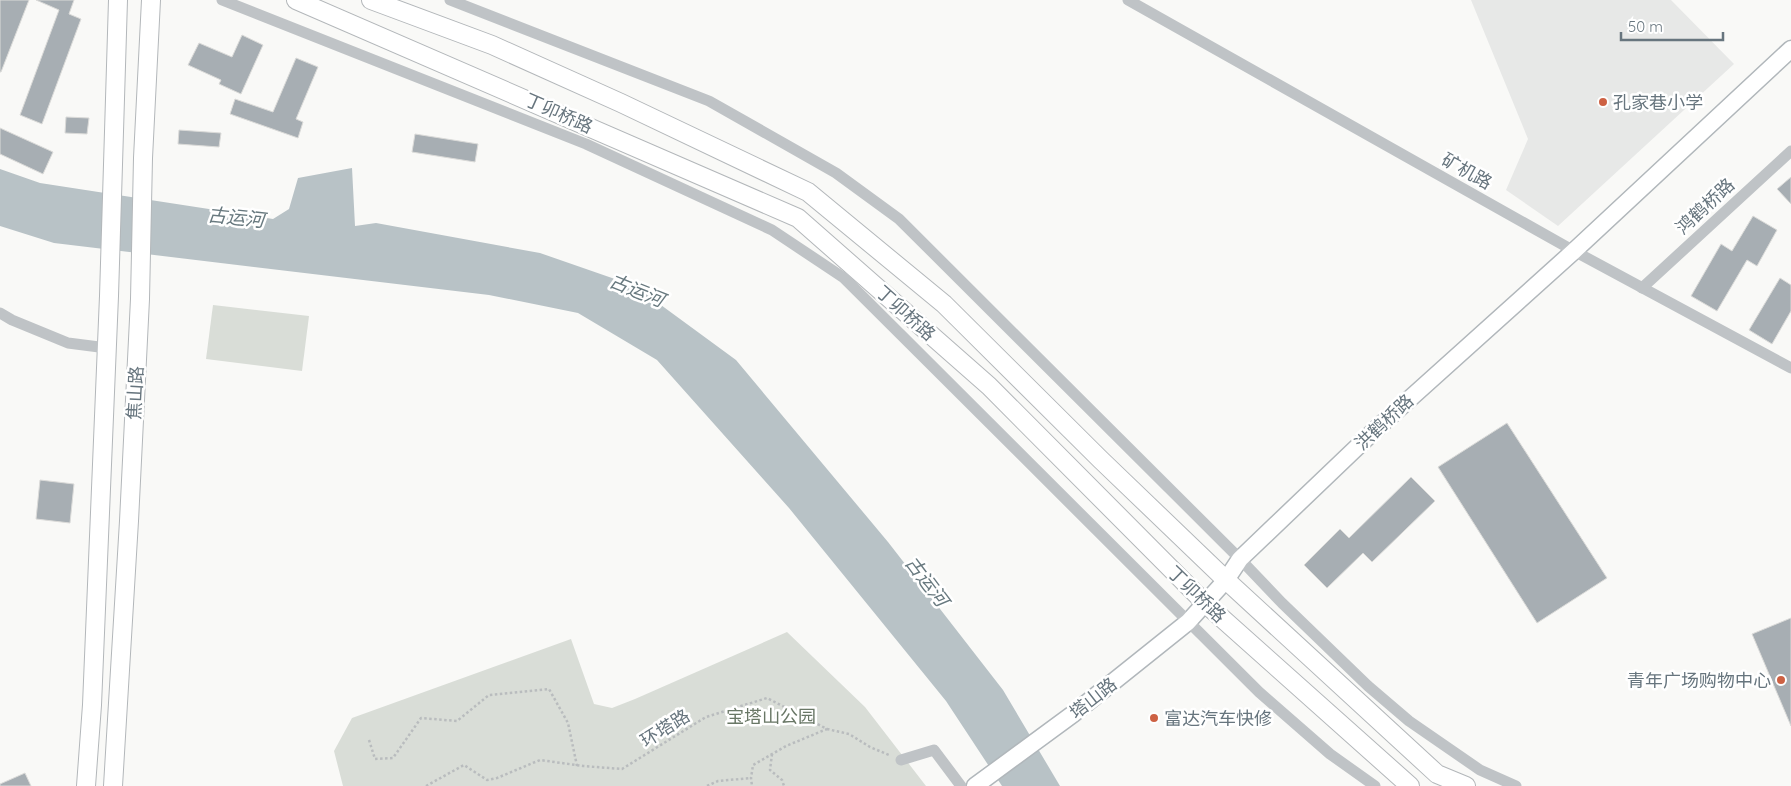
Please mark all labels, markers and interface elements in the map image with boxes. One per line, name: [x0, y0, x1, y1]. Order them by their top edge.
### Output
scale bar: [1621, 10, 1724, 42]
text: 50 m: [1628, 17, 1663, 36]
street label: 丁卯桥路: [521, 88, 597, 138]
place label: 孔家巷小学: [1613, 91, 1703, 114]
marker: 孔家巷小学: [1597, 96, 1609, 108]
street label: 矿机路: [1438, 148, 1496, 194]
street label: 鸿鹤桥路: [1671, 173, 1739, 239]
water label: 古运河: [206, 202, 270, 232]
water label: 古运河: [606, 268, 672, 313]
street label: 丁卯桥路: [872, 280, 940, 346]
street label: 焦山路: [122, 365, 148, 421]
street label: 洪鹤桥路: [1350, 389, 1418, 455]
water label: 古运河: [900, 551, 956, 614]
street label: 丁卯桥路: [1163, 561, 1231, 627]
place label: 青年广场购物中心: [1627, 669, 1771, 692]
street label: 塔山路: [1065, 672, 1121, 724]
marker: 青年广场购物中心: [1775, 674, 1787, 686]
street label: 环塔路: [636, 704, 694, 752]
park label: 宝塔山公园: [726, 705, 816, 728]
place label: 富达汽车快修: [1164, 707, 1272, 730]
marker: 富达汽车快修: [1148, 712, 1160, 724]

